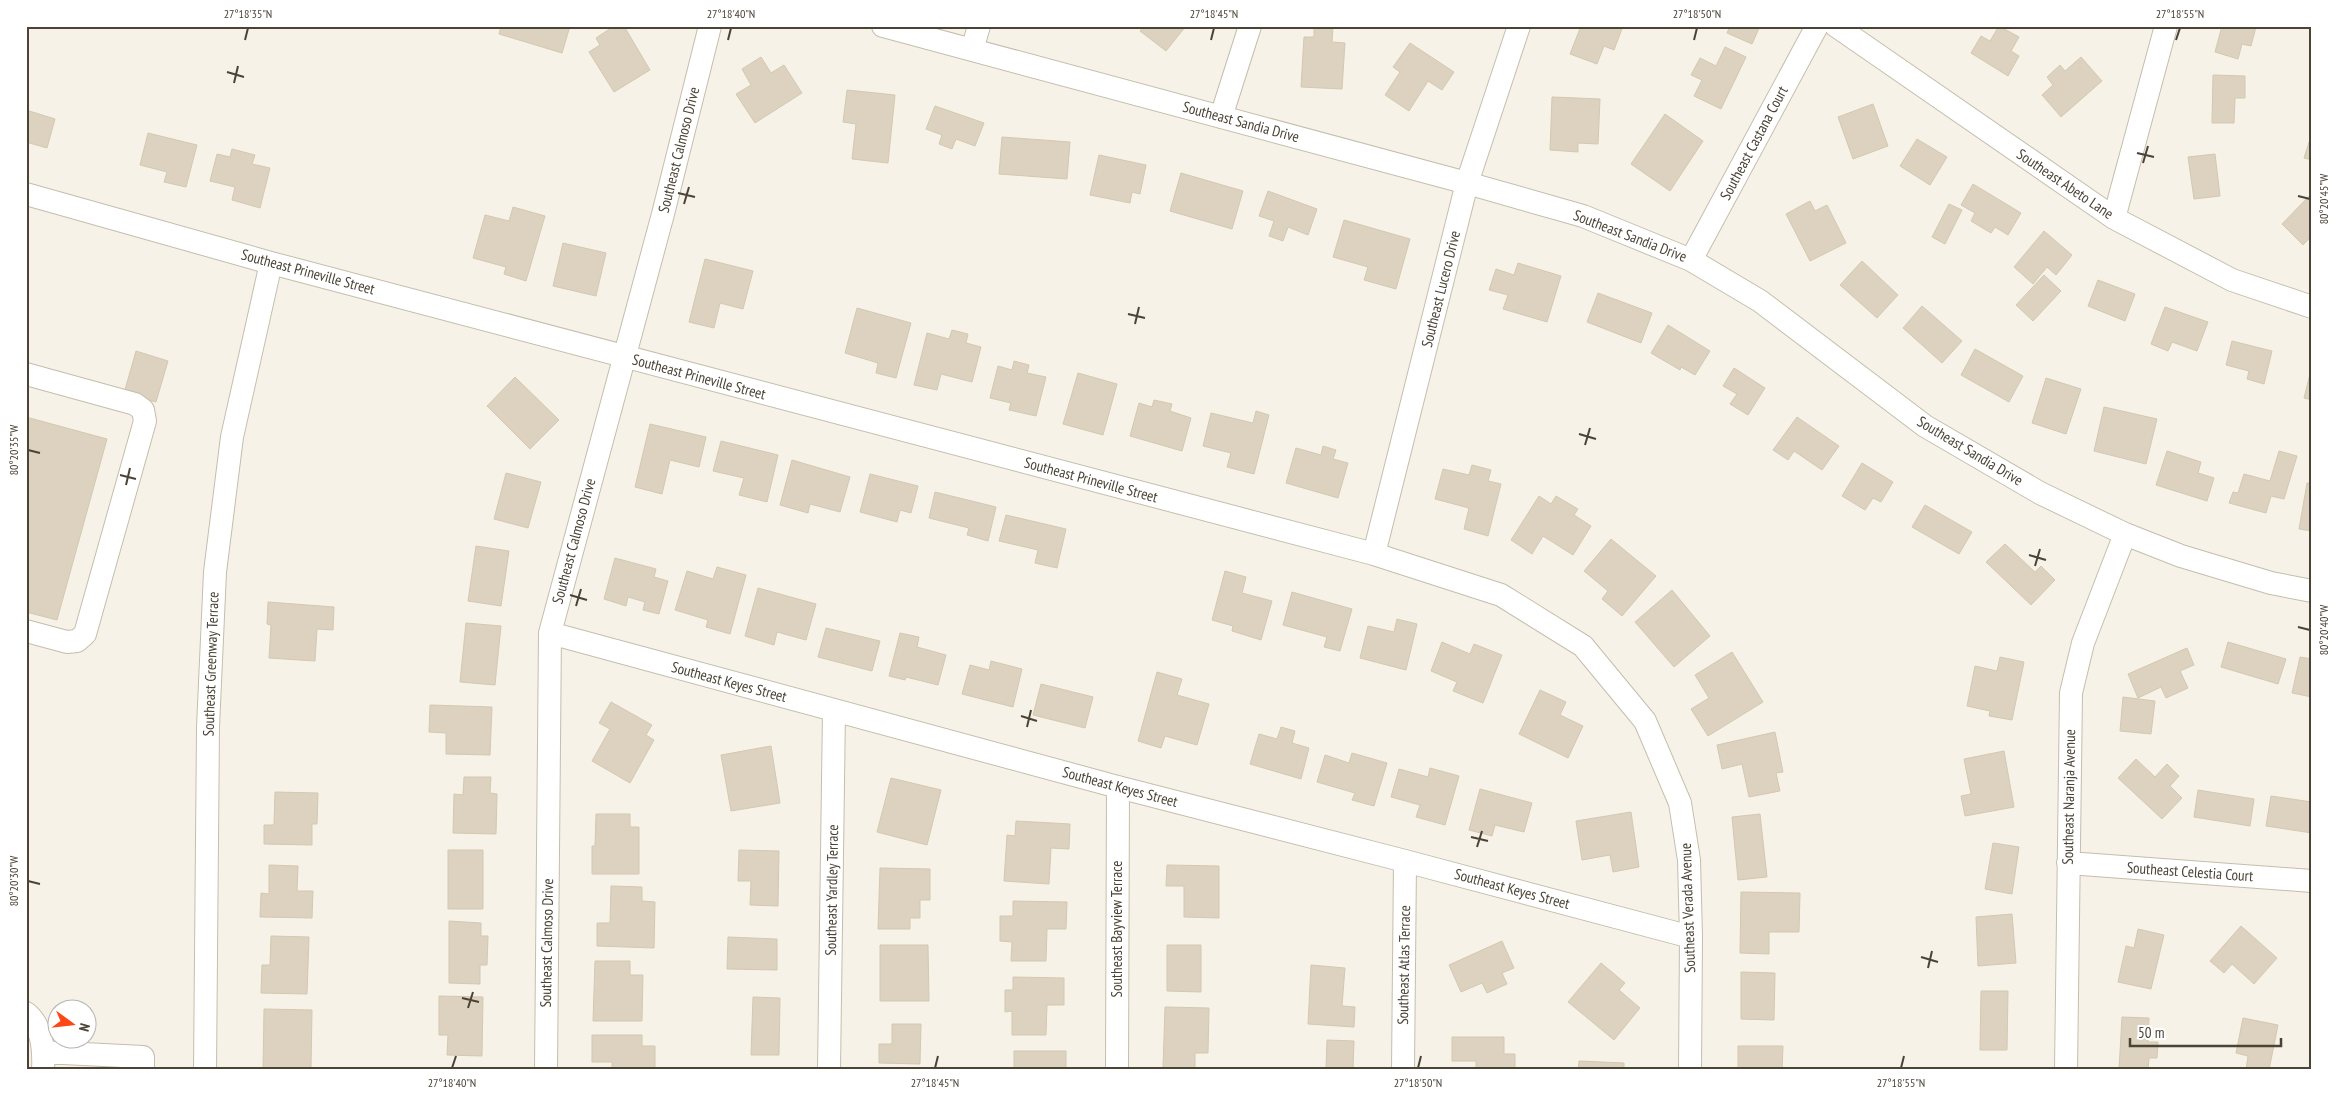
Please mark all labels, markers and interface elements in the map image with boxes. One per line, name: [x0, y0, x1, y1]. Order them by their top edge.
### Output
text: 27°18'35"N: [224, 6, 272, 21]
text: 27°18'40"N: [707, 6, 755, 21]
text: 27°18'45"N: [1190, 6, 1238, 21]
text: 27°18'50"N: [1673, 6, 1721, 21]
text: 27°18'55"N: [2156, 6, 2204, 21]
street label: Southeast Castana Court: [1716, 83, 1792, 203]
street label: Southeast Calmoso Drive: [654, 85, 703, 215]
street label: Southeast Sandia Drive: [1181, 97, 1301, 146]
street label: Southeast Abeto Lane: [2013, 144, 2117, 223]
text: 80°20'45"W: [2316, 174, 2331, 224]
street label: Southeast Sandia Drive: [1571, 205, 1690, 266]
street label: Southeast Lucero Drive: [1417, 229, 1464, 349]
street label: Southeast Prineville Street: [239, 245, 377, 298]
street label: Southeast Prineville Street: [630, 350, 768, 403]
street label: Southeast Sandia Drive: [1914, 412, 2027, 490]
text: 80°20'35"W: [6, 425, 21, 475]
street label: Southeast Prineville Street: [1022, 453, 1160, 506]
street label: Southeast Calmoso Drive: [548, 476, 599, 606]
street label: Southeast Greenway Terrace: [198, 591, 223, 737]
text: 80°20'40"W: [2316, 605, 2331, 655]
street label: Southeast Keyes Street: [669, 657, 789, 706]
street label: Southeast Naranja Avenue: [2058, 729, 2079, 865]
street label: Southeast Keyes Street: [1060, 762, 1180, 811]
street label: Southeast Yardley Terrace: [821, 824, 842, 956]
street label: Southeast Verada Avenue: [1676, 843, 1699, 973]
text: 80°20'30"W: [6, 856, 21, 906]
street label: Southeast Celestia Court: [2126, 858, 2254, 885]
street label: Southeast Bayview Terrace: [1107, 861, 1126, 997]
street label: Southeast Keyes Street: [1452, 864, 1572, 913]
street label: Southeast Calmoso Drive: [536, 878, 557, 1008]
street label: Southeast Atlas Terrace: [1393, 905, 1414, 1025]
north arrow: [48, 998, 98, 1048]
scale bar: [2130, 1016, 2282, 1048]
text: N: [75, 1021, 94, 1033]
text: 50 m: [2138, 1023, 2164, 1042]
text: 27°18'40"N: [428, 1075, 476, 1090]
text: 27°18'45"N: [911, 1075, 959, 1090]
text: 27°18'50"N: [1394, 1075, 1442, 1090]
text: 27°18'55"N: [1877, 1075, 1925, 1090]

